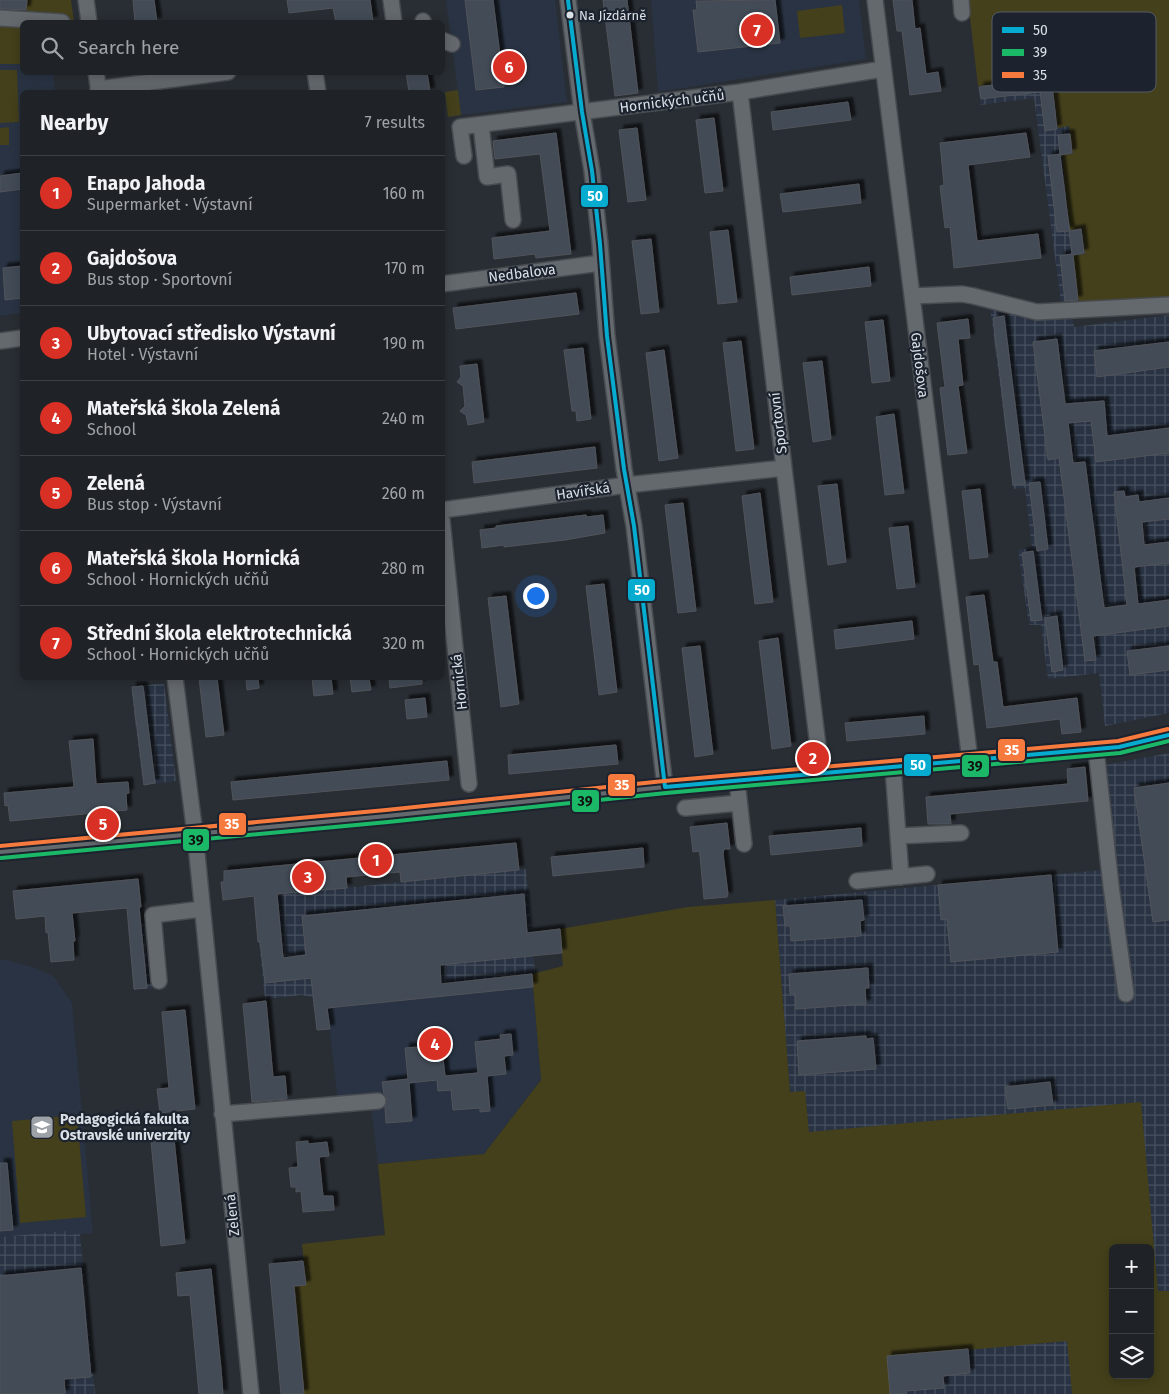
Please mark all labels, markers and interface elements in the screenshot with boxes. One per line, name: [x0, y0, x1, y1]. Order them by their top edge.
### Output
place label: Na Jízdárně: [579, 8, 646, 23]
marker: Na Jízdárně: [565, 10, 575, 20]
pin: 7: [741, 11, 773, 49]
legend: [992, 12, 1156, 92]
search box: [20, 20, 445, 75]
text: 50: [1033, 22, 1048, 39]
icon: search: [38, 34, 66, 62]
text: Search here: [78, 36, 179, 59]
text: 39: [1033, 44, 1047, 61]
pin: 6: [493, 48, 525, 86]
text: 35: [1033, 67, 1047, 84]
street label: Hornických učňů: [619, 87, 726, 116]
text: Nearby: [40, 110, 108, 136]
text: 7 results: [365, 113, 425, 132]
text: Enapo Jahoda: [87, 172, 205, 195]
text: 1: [52, 184, 60, 203]
text: 160 m: [383, 184, 425, 203]
line badge: 50: [580, 184, 609, 208]
text: 50: [587, 188, 603, 205]
text: Supermarket · Výstavní: [87, 195, 253, 214]
text: Gajdošova: [87, 247, 177, 270]
text: 2: [52, 259, 60, 278]
text: 170 m: [384, 259, 425, 278]
street label: Nedbalova: [487, 261, 557, 286]
text: Bus stop · Sportovní: [87, 270, 232, 289]
text: Ubytovací středisko Výstavní: [87, 322, 336, 345]
street label: Gajdošova: [907, 331, 932, 399]
text: 3: [52, 334, 60, 353]
text: 190 m: [383, 334, 425, 353]
text: Hotel · Výstavní: [87, 345, 198, 364]
street label: Sportovní: [766, 391, 791, 455]
text: Mateřská škola Zelená: [87, 397, 280, 420]
text: 4: [51, 409, 61, 428]
text: 240 m: [382, 409, 425, 428]
text: School: [87, 420, 136, 439]
text: Zelená: [87, 472, 145, 495]
street label: Havířská: [555, 479, 611, 504]
text: 5: [52, 484, 60, 503]
text: 260 m: [382, 484, 425, 503]
text: Bus stop · Výstavní: [87, 495, 222, 514]
text: Mateřská škola Hornická: [87, 547, 300, 570]
text: 6: [51, 559, 61, 578]
text: 280 m: [381, 559, 425, 578]
text: School · Hornických učňů: [87, 570, 269, 589]
line badge: 50: [627, 578, 656, 602]
text: 50: [634, 582, 650, 599]
your location: [523, 583, 549, 609]
text: Střední škola elektrotechnická: [87, 622, 352, 645]
text: 7: [52, 634, 60, 653]
text: 320 m: [382, 634, 425, 653]
text: School · Hornických učňů: [87, 645, 269, 664]
street label: Hornická: [448, 653, 471, 711]
line badge: 35: [997, 738, 1026, 762]
pin: 2: [797, 739, 829, 777]
text: 35: [1004, 742, 1020, 759]
line badge: 50: [903, 753, 932, 777]
line badge: 39: [961, 754, 990, 778]
text: 50: [910, 757, 926, 774]
text: 39: [967, 758, 983, 775]
line badge: 35: [607, 773, 636, 797]
text: 35: [614, 777, 630, 794]
line badge: 39: [571, 789, 600, 813]
text: 39: [577, 793, 593, 810]
pin: 5: [87, 805, 119, 843]
line badge: 35: [218, 812, 247, 836]
text: 35: [224, 816, 240, 833]
line badge: 39: [182, 828, 210, 852]
text: 39: [188, 832, 204, 849]
pin: 1: [360, 841, 392, 879]
pin: 3: [292, 858, 324, 896]
pin: 4: [419, 1025, 451, 1063]
place label: Pedagogická fakulta Ostravské univerzity: [60, 1111, 191, 1144]
school or university icon: Pedagogická fakulta Ostravské univerzity: [29, 1114, 55, 1140]
street label: Zelená: [222, 1193, 243, 1237]
map controls: [1109, 1244, 1154, 1379]
button: +: [1109, 1244, 1154, 1289]
button: −: [1109, 1289, 1154, 1334]
button: layers: [1109, 1334, 1154, 1379]

